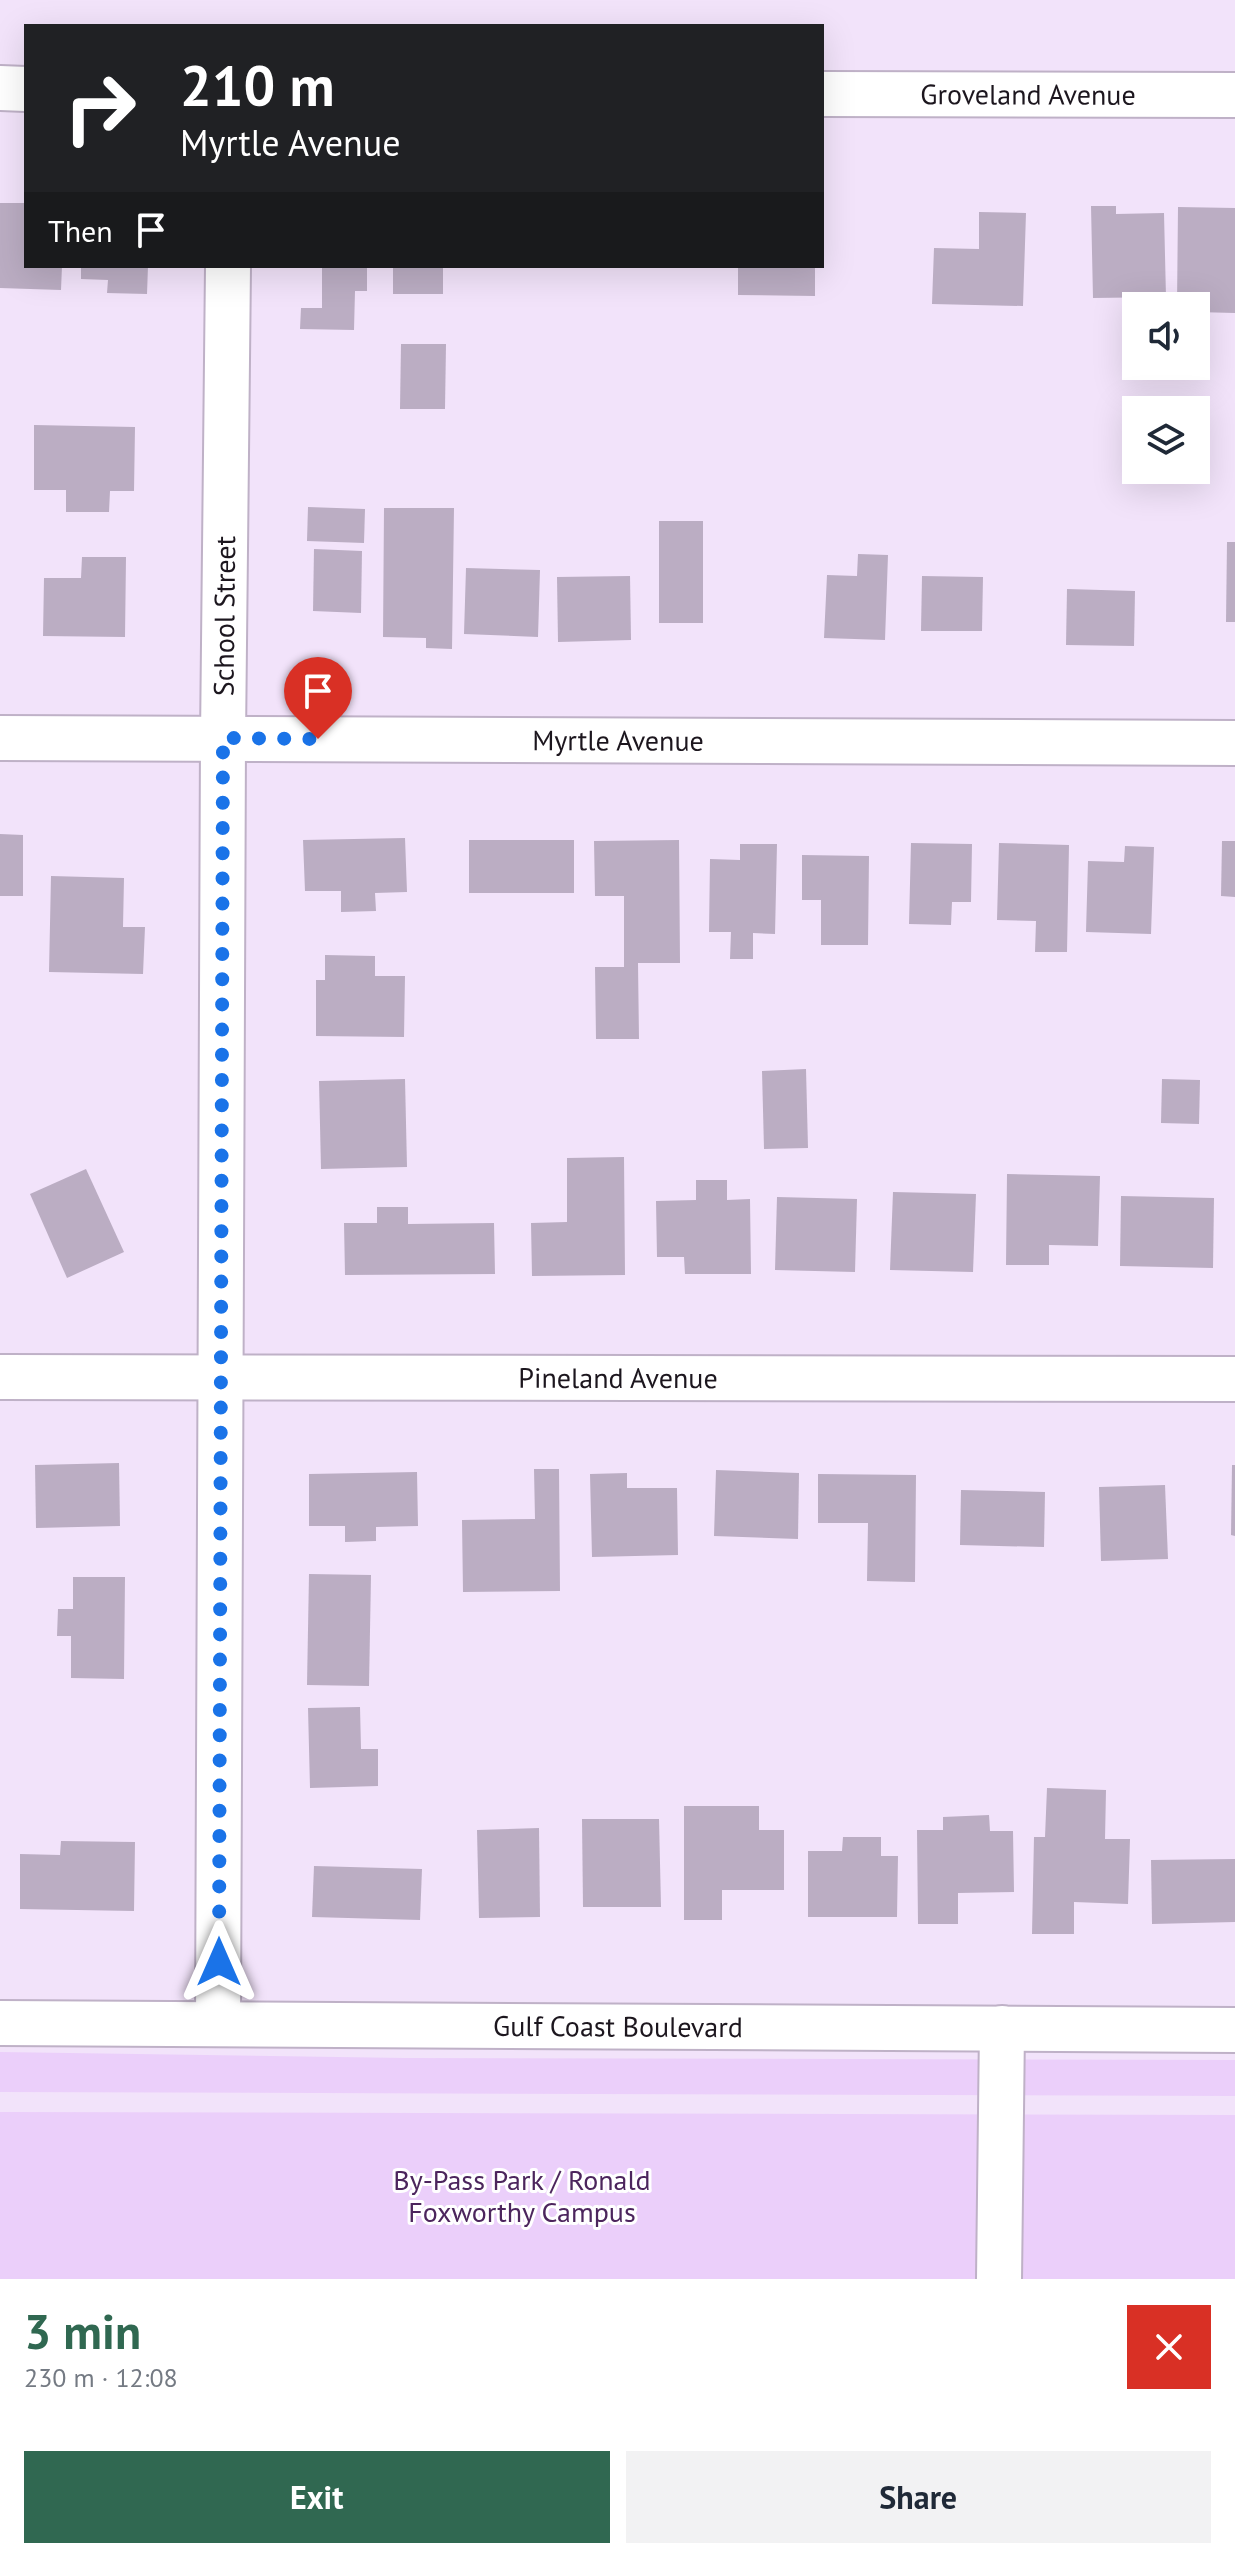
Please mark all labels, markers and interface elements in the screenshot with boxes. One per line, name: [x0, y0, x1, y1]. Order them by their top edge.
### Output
text: 210 m: [180, 49, 335, 121]
icon: right: [48, 56, 152, 160]
street label: Groveland Avenue: [920, 75, 1136, 113]
text: Myrtle Avenue: [180, 119, 400, 166]
icon: arrive: [129, 208, 173, 252]
text: Then: [48, 211, 113, 250]
map controls: [1122, 292, 1210, 484]
button: sound: [1122, 292, 1210, 380]
button: layers: [1122, 396, 1210, 484]
street label: School Street: [204, 535, 243, 696]
pin: [284, 657, 352, 739]
icon: arrive: [296, 669, 340, 713]
street label: Myrtle Avenue: [532, 721, 704, 759]
street label: Pineland Avenue: [518, 1359, 718, 1396]
position arrow: [177, 1920, 261, 2004]
street label: Gulf Coast Boulevard: [493, 2007, 743, 2045]
park label: By-Pass Park / Ronald Foxworthy Campus: [393, 2161, 651, 2230]
text: 3 min: [24, 2300, 141, 2362]
button: close: [1127, 2305, 1211, 2389]
text: 230 m · 12:08: [24, 2361, 178, 2394]
button: Exit: [24, 2451, 610, 2543]
button: Share: [626, 2451, 1211, 2543]

